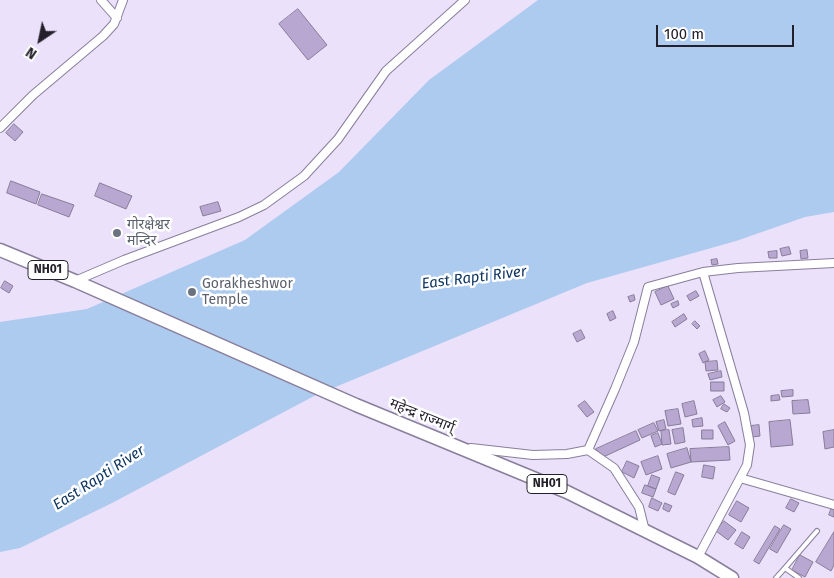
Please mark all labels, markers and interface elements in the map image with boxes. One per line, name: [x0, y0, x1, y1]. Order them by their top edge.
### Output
north arrow: [15, 15, 65, 65]
scale bar: [659, 15, 796, 47]
text: 100 m: [664, 25, 704, 43]
text: N: [23, 43, 40, 63]
place label: गोरक्षेश्वर मन्दिर: [127, 217, 170, 250]
marker: गोरक्षेश्वर मन्दिर: [111, 227, 123, 239]
road number: NH01: [28, 260, 68, 280]
water label: East Rapti River: [421, 263, 527, 293]
place label: Gorakheshwor Temple: [202, 276, 293, 308]
marker: Gorakheshwor Temple: [186, 286, 198, 298]
street label: महेन्द्र राज्मार्ग्: [387, 395, 457, 437]
water label: East Rapti River: [50, 442, 148, 514]
road number: NH01: [527, 474, 567, 494]

